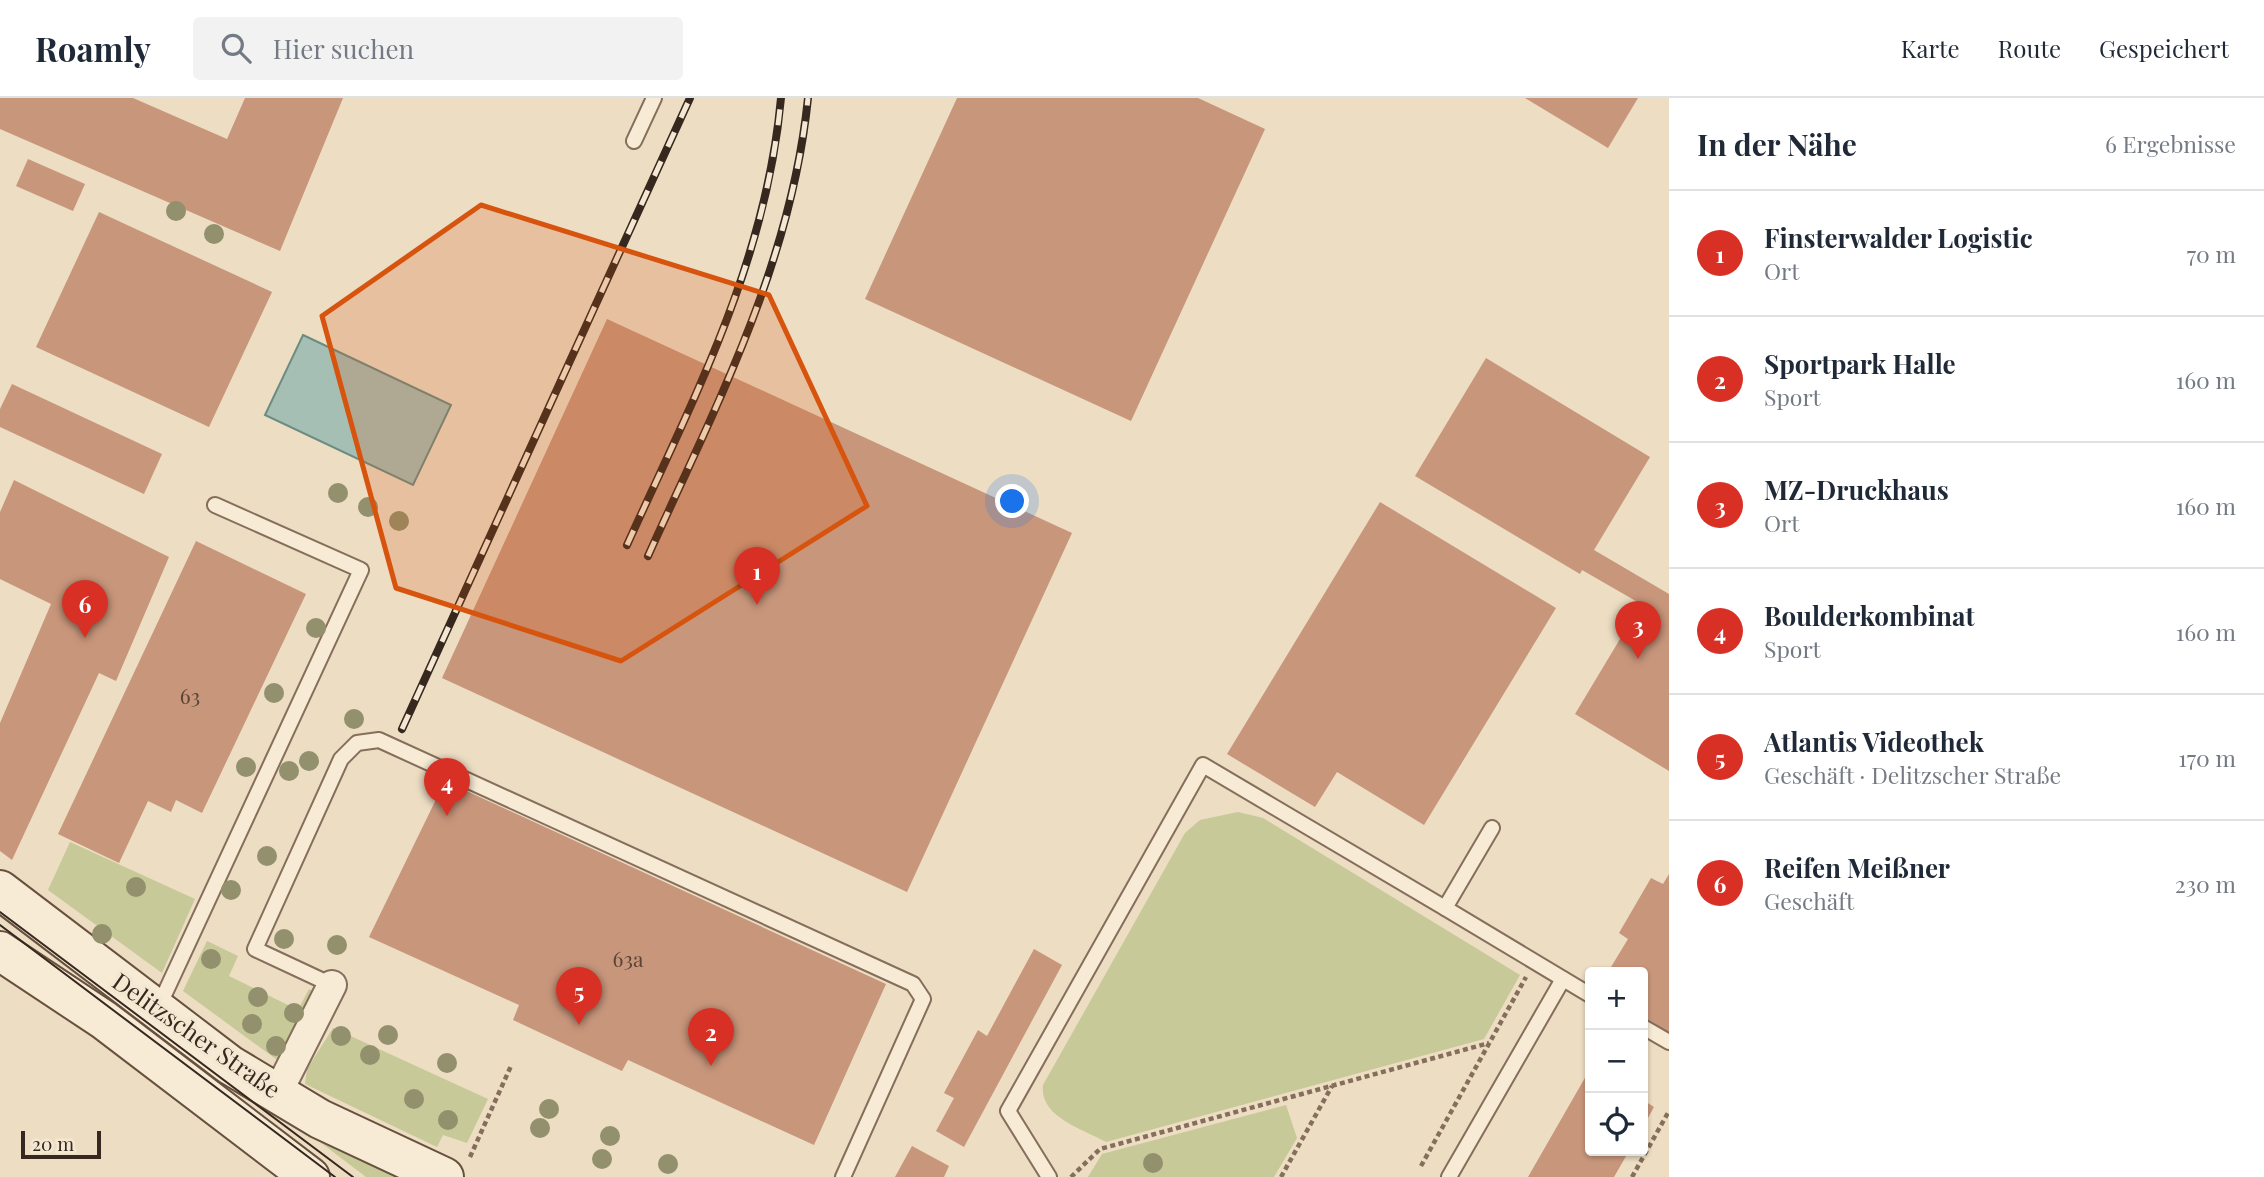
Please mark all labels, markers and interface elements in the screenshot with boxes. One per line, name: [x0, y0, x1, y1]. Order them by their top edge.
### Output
search box: [193, 17, 683, 80]
text: Roamly: [35, 26, 151, 70]
icon: search: [217, 29, 255, 67]
text: Hier suchen: [273, 31, 414, 66]
text: Karte: [1901, 32, 1960, 64]
text: Route: [1998, 32, 2061, 64]
text: Gespeichert: [2099, 32, 2229, 64]
text: In der Nähe: [1697, 124, 1857, 164]
text: 6 Ergebnisse: [2105, 128, 2236, 159]
text: Finsterwalder Logistic: [1764, 220, 2033, 255]
text: 1: [1716, 238, 1724, 269]
text: 70 m: [2187, 238, 2236, 269]
text: Ort: [1764, 255, 1799, 286]
text: Sportpark Halle: [1764, 346, 1956, 381]
text: 2: [1714, 364, 1726, 395]
text: 160 m: [2176, 364, 2236, 395]
text: Sport: [1764, 381, 1821, 412]
text: MZ-Druckhaus: [1764, 472, 1949, 507]
your location: [995, 484, 1029, 518]
text: 3: [1714, 490, 1726, 521]
text: 160 m: [2176, 490, 2236, 521]
text: Ort: [1764, 507, 1799, 538]
pin: 1: [734, 547, 780, 605]
pin: 6: [62, 580, 108, 638]
text: Boulderkombinat: [1764, 598, 1975, 633]
pin: 3: [1615, 601, 1661, 659]
text: 4: [1714, 616, 1726, 647]
text: 160 m: [2176, 616, 2236, 647]
text: Sport: [1764, 633, 1821, 664]
house number: 63: [180, 681, 200, 709]
text: Atlantis Videothek: [1764, 724, 1984, 759]
text: 5: [1715, 742, 1725, 773]
text: 170 m: [2178, 742, 2236, 773]
pin: 4: [424, 758, 470, 816]
text: Geschäft · Delitzscher Straße: [1764, 759, 2061, 790]
text: Reifen Meißner: [1764, 850, 1950, 885]
text: 6: [1714, 868, 1726, 899]
text: 230 m: [2175, 868, 2236, 899]
text: Geschäft: [1764, 885, 1854, 916]
house number: 63a: [613, 944, 644, 972]
street label: Delitzscher Straße: [107, 964, 288, 1104]
pin: 5: [556, 967, 602, 1025]
map controls: [1585, 967, 1648, 1156]
button: +: [1585, 967, 1648, 1030]
pin: 2: [688, 1008, 734, 1066]
button: −: [1585, 1030, 1648, 1093]
button: locate: [1585, 1093, 1648, 1156]
scale bar: [21, 1128, 102, 1160]
text: 20 m: [32, 1130, 74, 1156]

